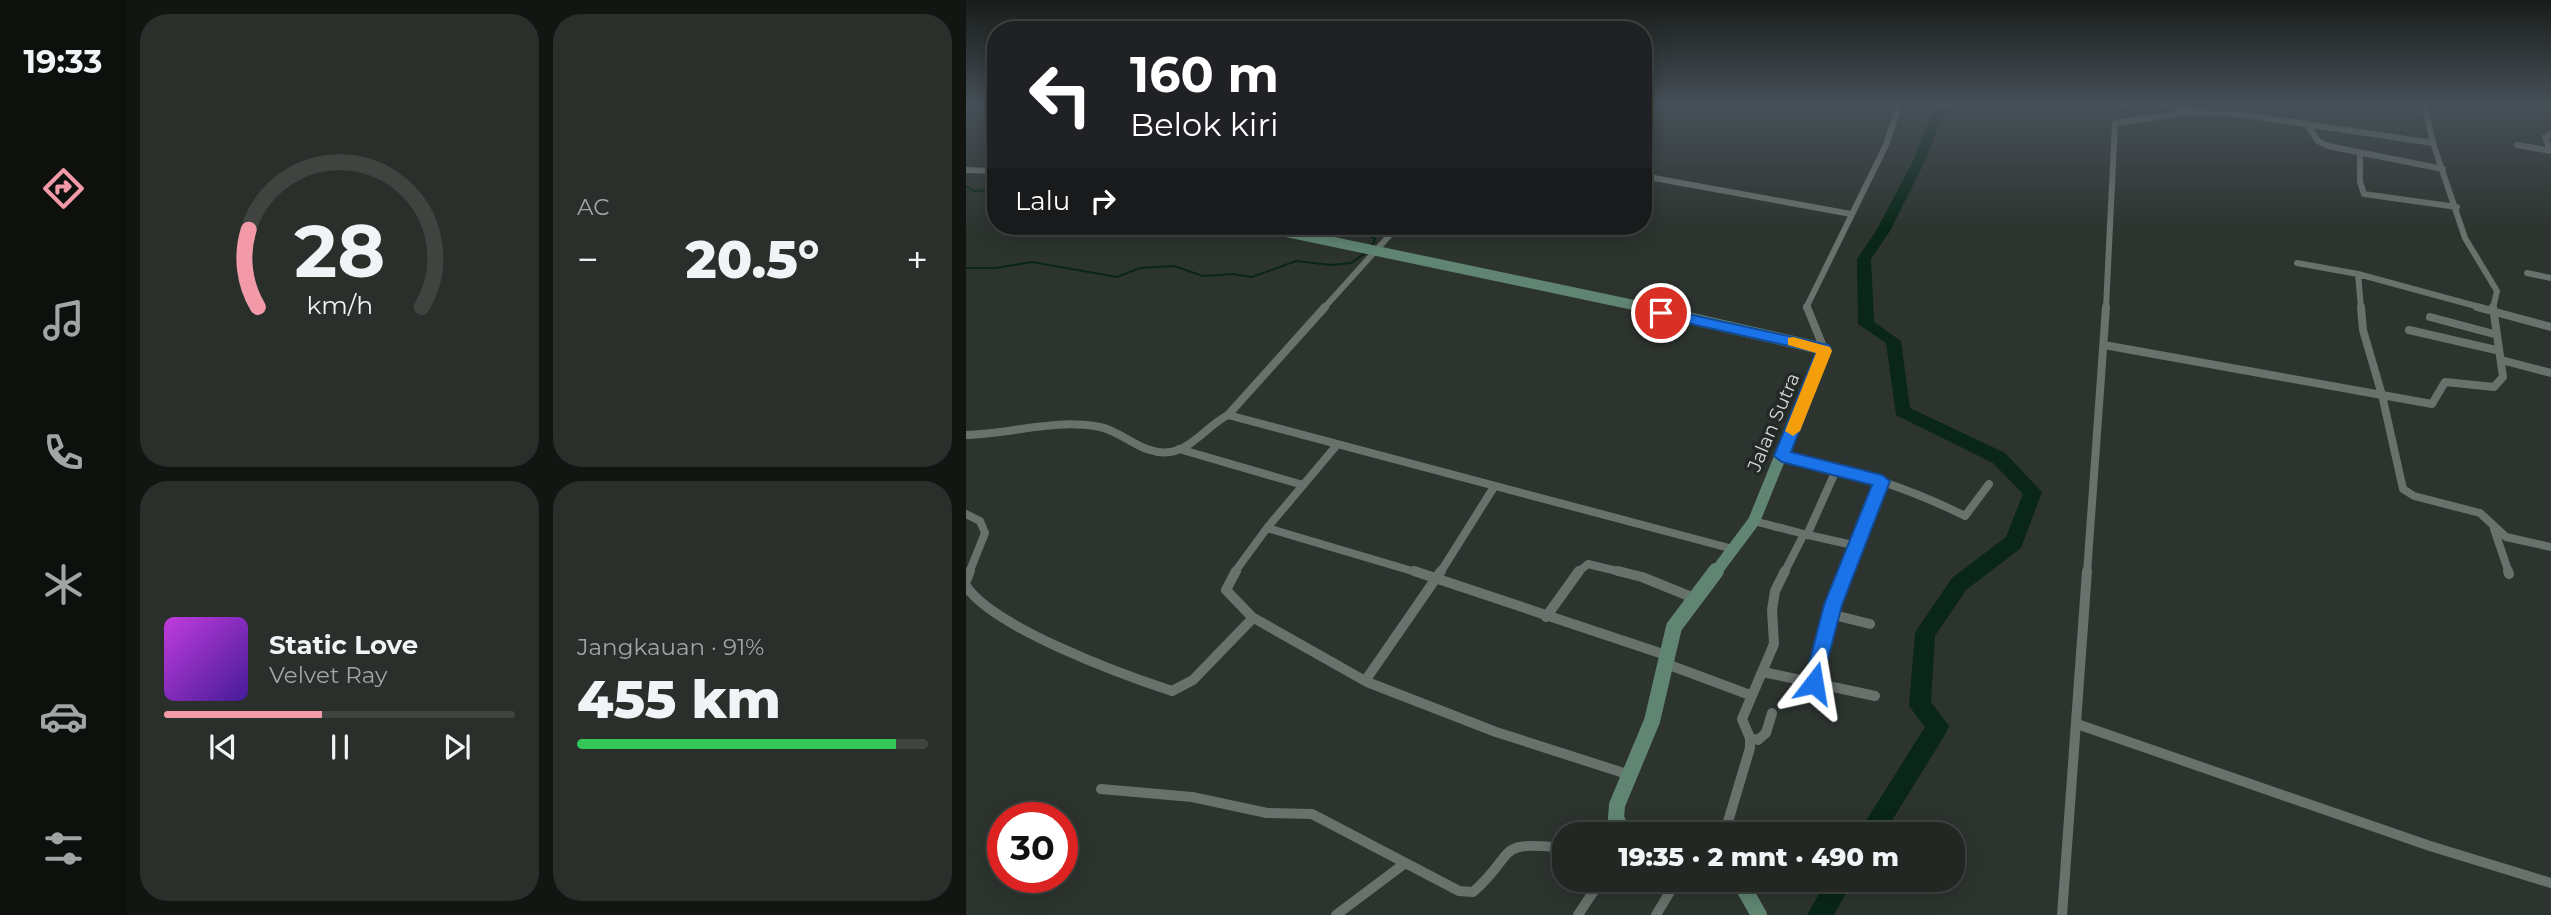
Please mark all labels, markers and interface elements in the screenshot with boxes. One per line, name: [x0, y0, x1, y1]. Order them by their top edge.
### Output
text: 19:33: [23, 42, 103, 81]
text: 160 m: [1130, 45, 1279, 104]
icon: left: [1015, 49, 1106, 140]
text: Belok kiri: [1130, 105, 1279, 144]
icon: directions: [39, 164, 88, 213]
icon: right: [1084, 182, 1122, 220]
text: Lalu: [1015, 185, 1070, 217]
text: AC: [577, 193, 610, 221]
text: 28: [294, 207, 385, 295]
text: 20.5°: [686, 228, 819, 291]
text: −: [577, 236, 599, 283]
text: +: [906, 236, 928, 283]
pin: [1631, 283, 1691, 343]
text: km/h: [306, 289, 373, 319]
icon: arrive: [1642, 294, 1680, 332]
icon: music: [39, 296, 88, 345]
street label: Jalan Sutra: [1742, 369, 1805, 476]
icon: phone: [39, 428, 88, 477]
icon: climate: [39, 560, 88, 609]
text: Static Love: [269, 629, 418, 661]
text: Jangkauan · 91%: [577, 633, 764, 661]
position arrow: [1777, 646, 1851, 720]
text: Velvet Ray: [269, 661, 387, 689]
text: 455 km: [577, 668, 781, 731]
icon: car: [39, 692, 88, 741]
icon: previous: [204, 728, 242, 766]
icon: pause: [321, 728, 359, 766]
icon: next: [438, 728, 476, 766]
speed limit sign: 30: [987, 802, 1078, 893]
icon: filters: [39, 824, 88, 873]
text: 19:35 · 2 mnt · 490 m: [1618, 841, 1899, 873]

